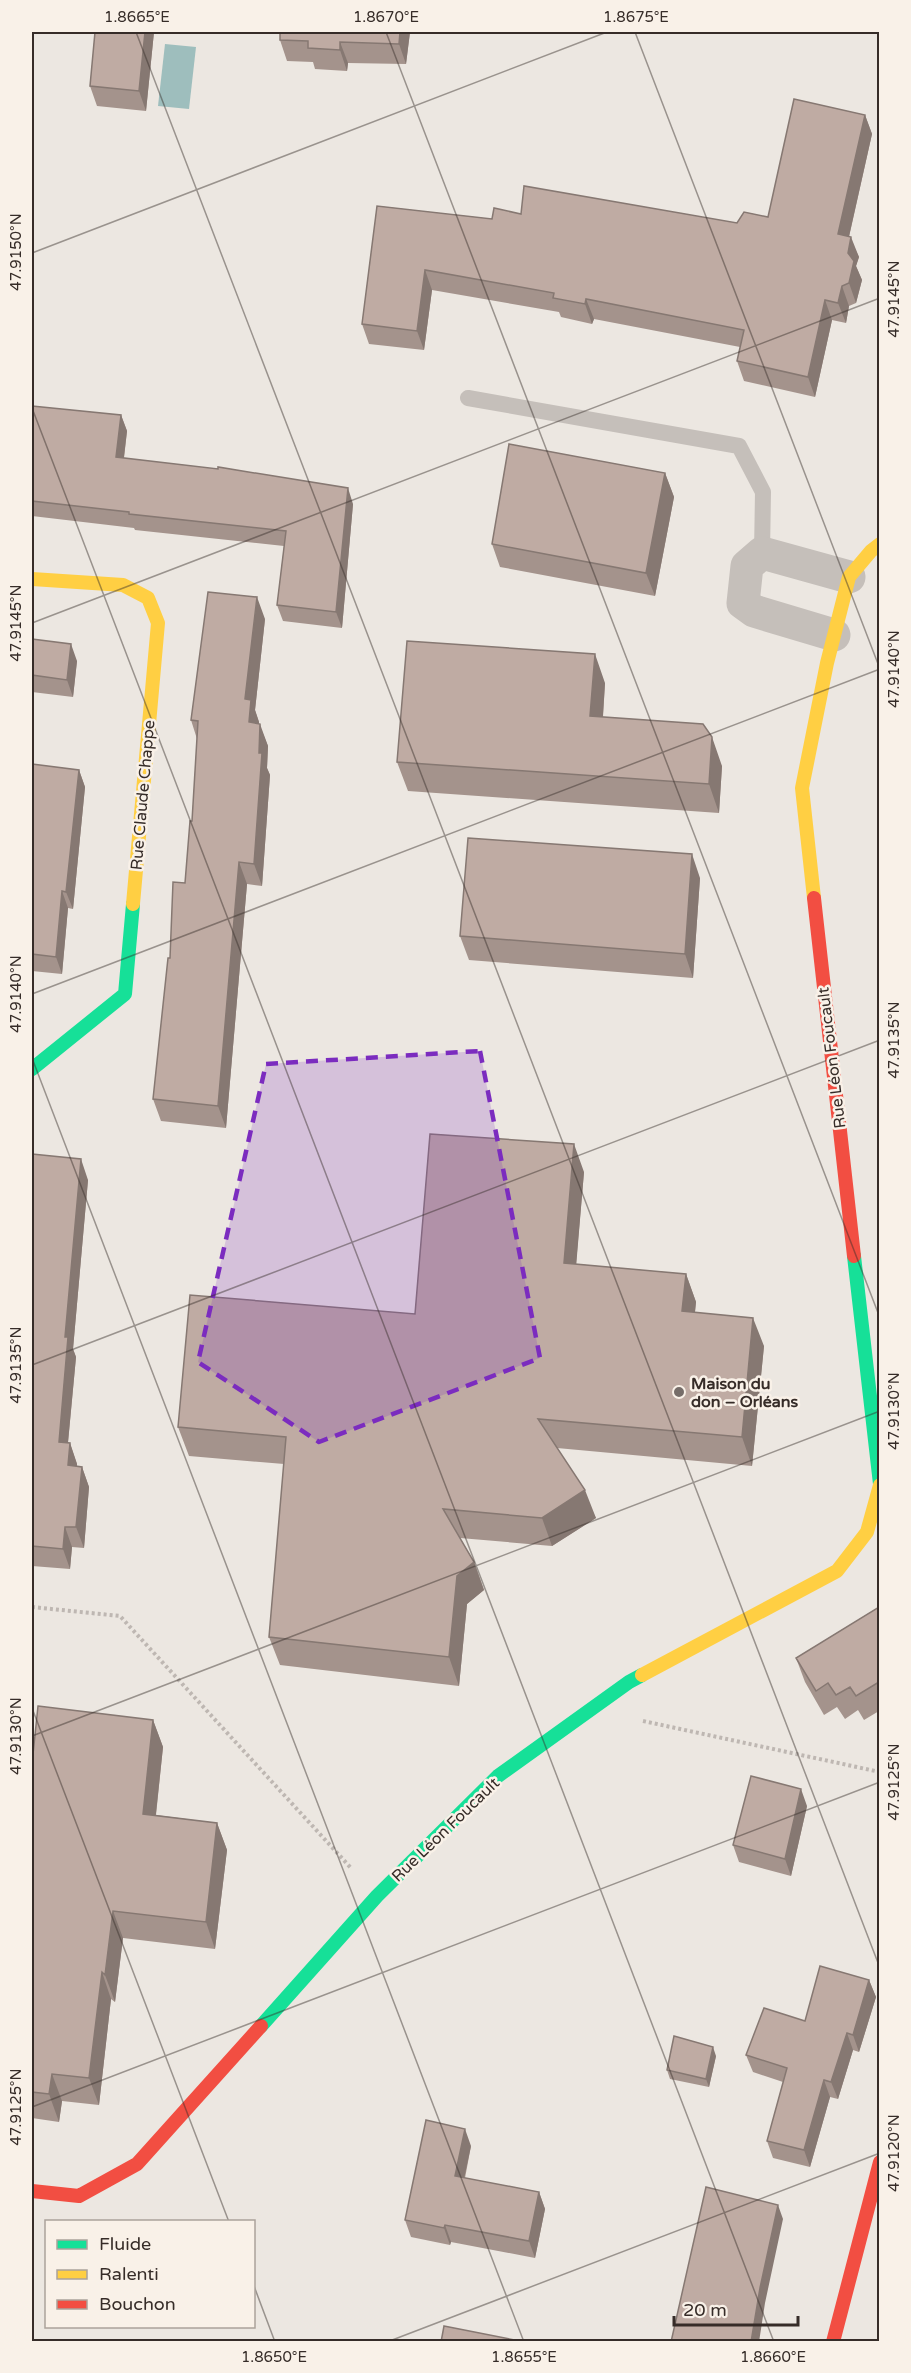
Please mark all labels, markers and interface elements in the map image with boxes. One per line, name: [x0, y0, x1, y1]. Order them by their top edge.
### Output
text: 1.8665°E: [104, 8, 170, 26]
text: 1.8670°E: [353, 8, 419, 26]
text: 1.8675°E: [603, 8, 669, 26]
text: 47.9150°N: [7, 213, 25, 291]
text: 47.9145°N: [885, 260, 903, 338]
text: 47.9145°N: [7, 584, 25, 662]
text: 47.9140°N: [885, 630, 903, 708]
street label: Rue Claude Chappe: [126, 719, 160, 871]
text: 47.9140°N: [7, 955, 25, 1033]
street label: Rue Léon Foucault: [813, 986, 851, 1130]
text: 47.9135°N: [885, 1001, 903, 1079]
text: 47.9135°N: [7, 1326, 25, 1404]
text: 47.9130°N: [885, 1372, 903, 1450]
place label: Maison du don – Orléans: [691, 1374, 799, 1412]
marker: Maison du don – Orléans: [672, 1385, 686, 1399]
text: 47.9130°N: [7, 1697, 25, 1775]
text: 47.9125°N: [885, 1743, 903, 1821]
street label: Rue Léon Foucault: [388, 1773, 504, 1886]
text: 47.9125°N: [7, 2068, 25, 2146]
text: 47.9120°N: [885, 2114, 903, 2192]
legend: [45, 2220, 255, 2328]
text: Fluide: [99, 2233, 151, 2255]
text: Ralenti: [99, 2263, 159, 2285]
scale bar: [674, 2289, 798, 2327]
text: Bouchon: [99, 2293, 176, 2315]
text: 20 m: [683, 2299, 727, 2321]
text: 1.8650°E: [241, 2348, 307, 2366]
text: 1.8655°E: [491, 2348, 557, 2366]
text: 1.8660°E: [740, 2348, 806, 2366]

